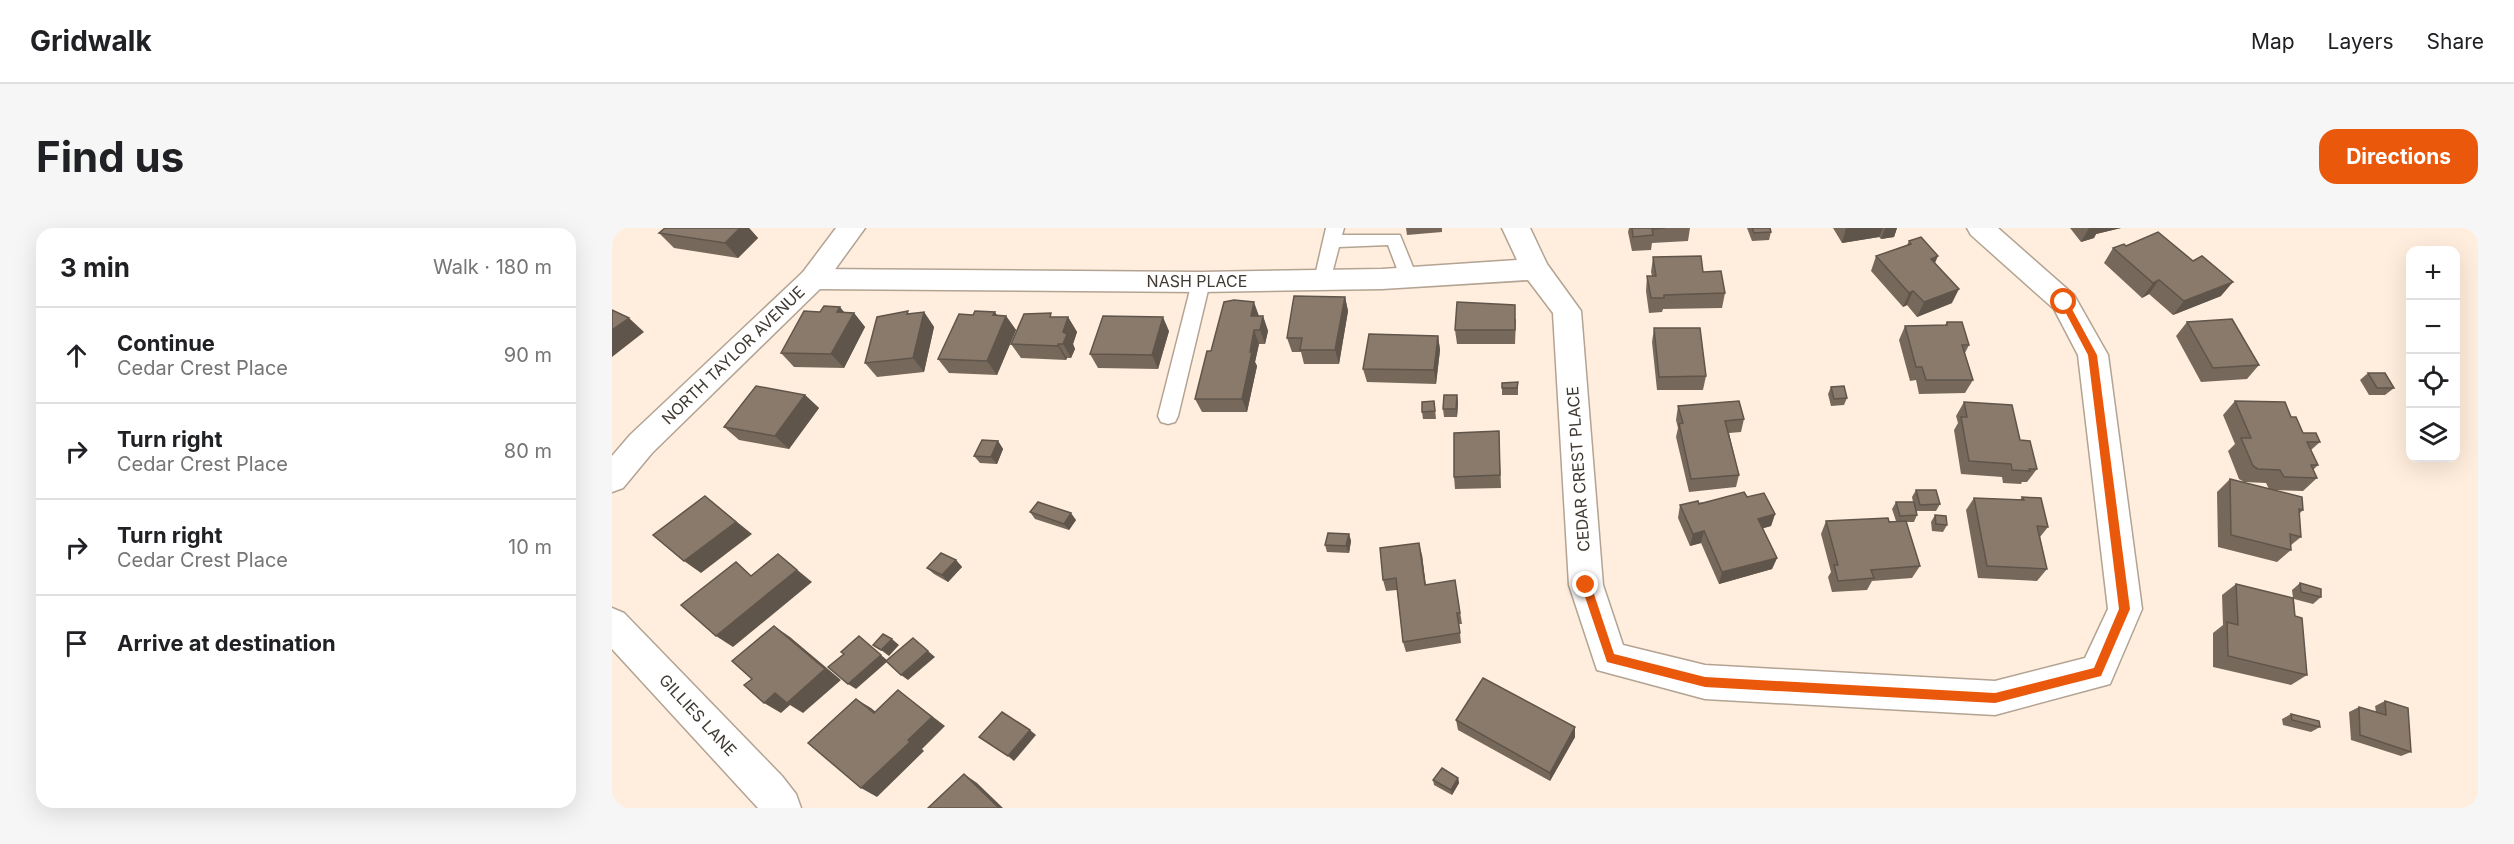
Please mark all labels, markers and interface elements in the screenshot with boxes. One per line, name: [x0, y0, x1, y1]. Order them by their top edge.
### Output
text: Gridwalk: [30, 24, 152, 58]
text: Map: [2251, 29, 2295, 54]
text: Layers: [2328, 29, 2394, 54]
text: Share: [2427, 29, 2484, 54]
button: Directions: [2319, 129, 2478, 184]
text: Find us: [36, 131, 184, 182]
map controls: [2406, 246, 2460, 462]
button: +: [2406, 246, 2460, 300]
text: 3 min: [60, 252, 130, 283]
text: Walk · 180 m: [433, 255, 552, 279]
street label: NASH PLACE: [1147, 271, 1247, 291]
street label: NORTH TAYLOR AVENUE: [657, 282, 809, 428]
route start: [2050, 288, 2076, 314]
button: −: [2406, 300, 2460, 354]
text: Continue: [117, 330, 215, 356]
icon: ahead: [60, 339, 93, 372]
text: 90 m: [504, 343, 552, 367]
button: locate: [2406, 354, 2460, 408]
text: Cedar Crest Place: [117, 356, 288, 380]
street label: CEDAR CREST PLACE: [1562, 386, 1594, 552]
button: layers: [2406, 408, 2460, 462]
text: Turn right: [117, 426, 223, 452]
icon: right: [60, 435, 93, 468]
text: 80 m: [504, 439, 552, 463]
text: Cedar Crest Place: [117, 452, 288, 476]
text: Turn right: [117, 522, 223, 548]
icon: right: [60, 531, 93, 564]
text: 10 m: [508, 535, 552, 559]
text: Cedar Crest Place: [117, 548, 288, 572]
route end: [1572, 571, 1598, 597]
icon: arrive: [60, 627, 93, 660]
text: Arrive at destination: [117, 630, 336, 656]
street label: GILLIES LANE: [655, 670, 741, 760]

